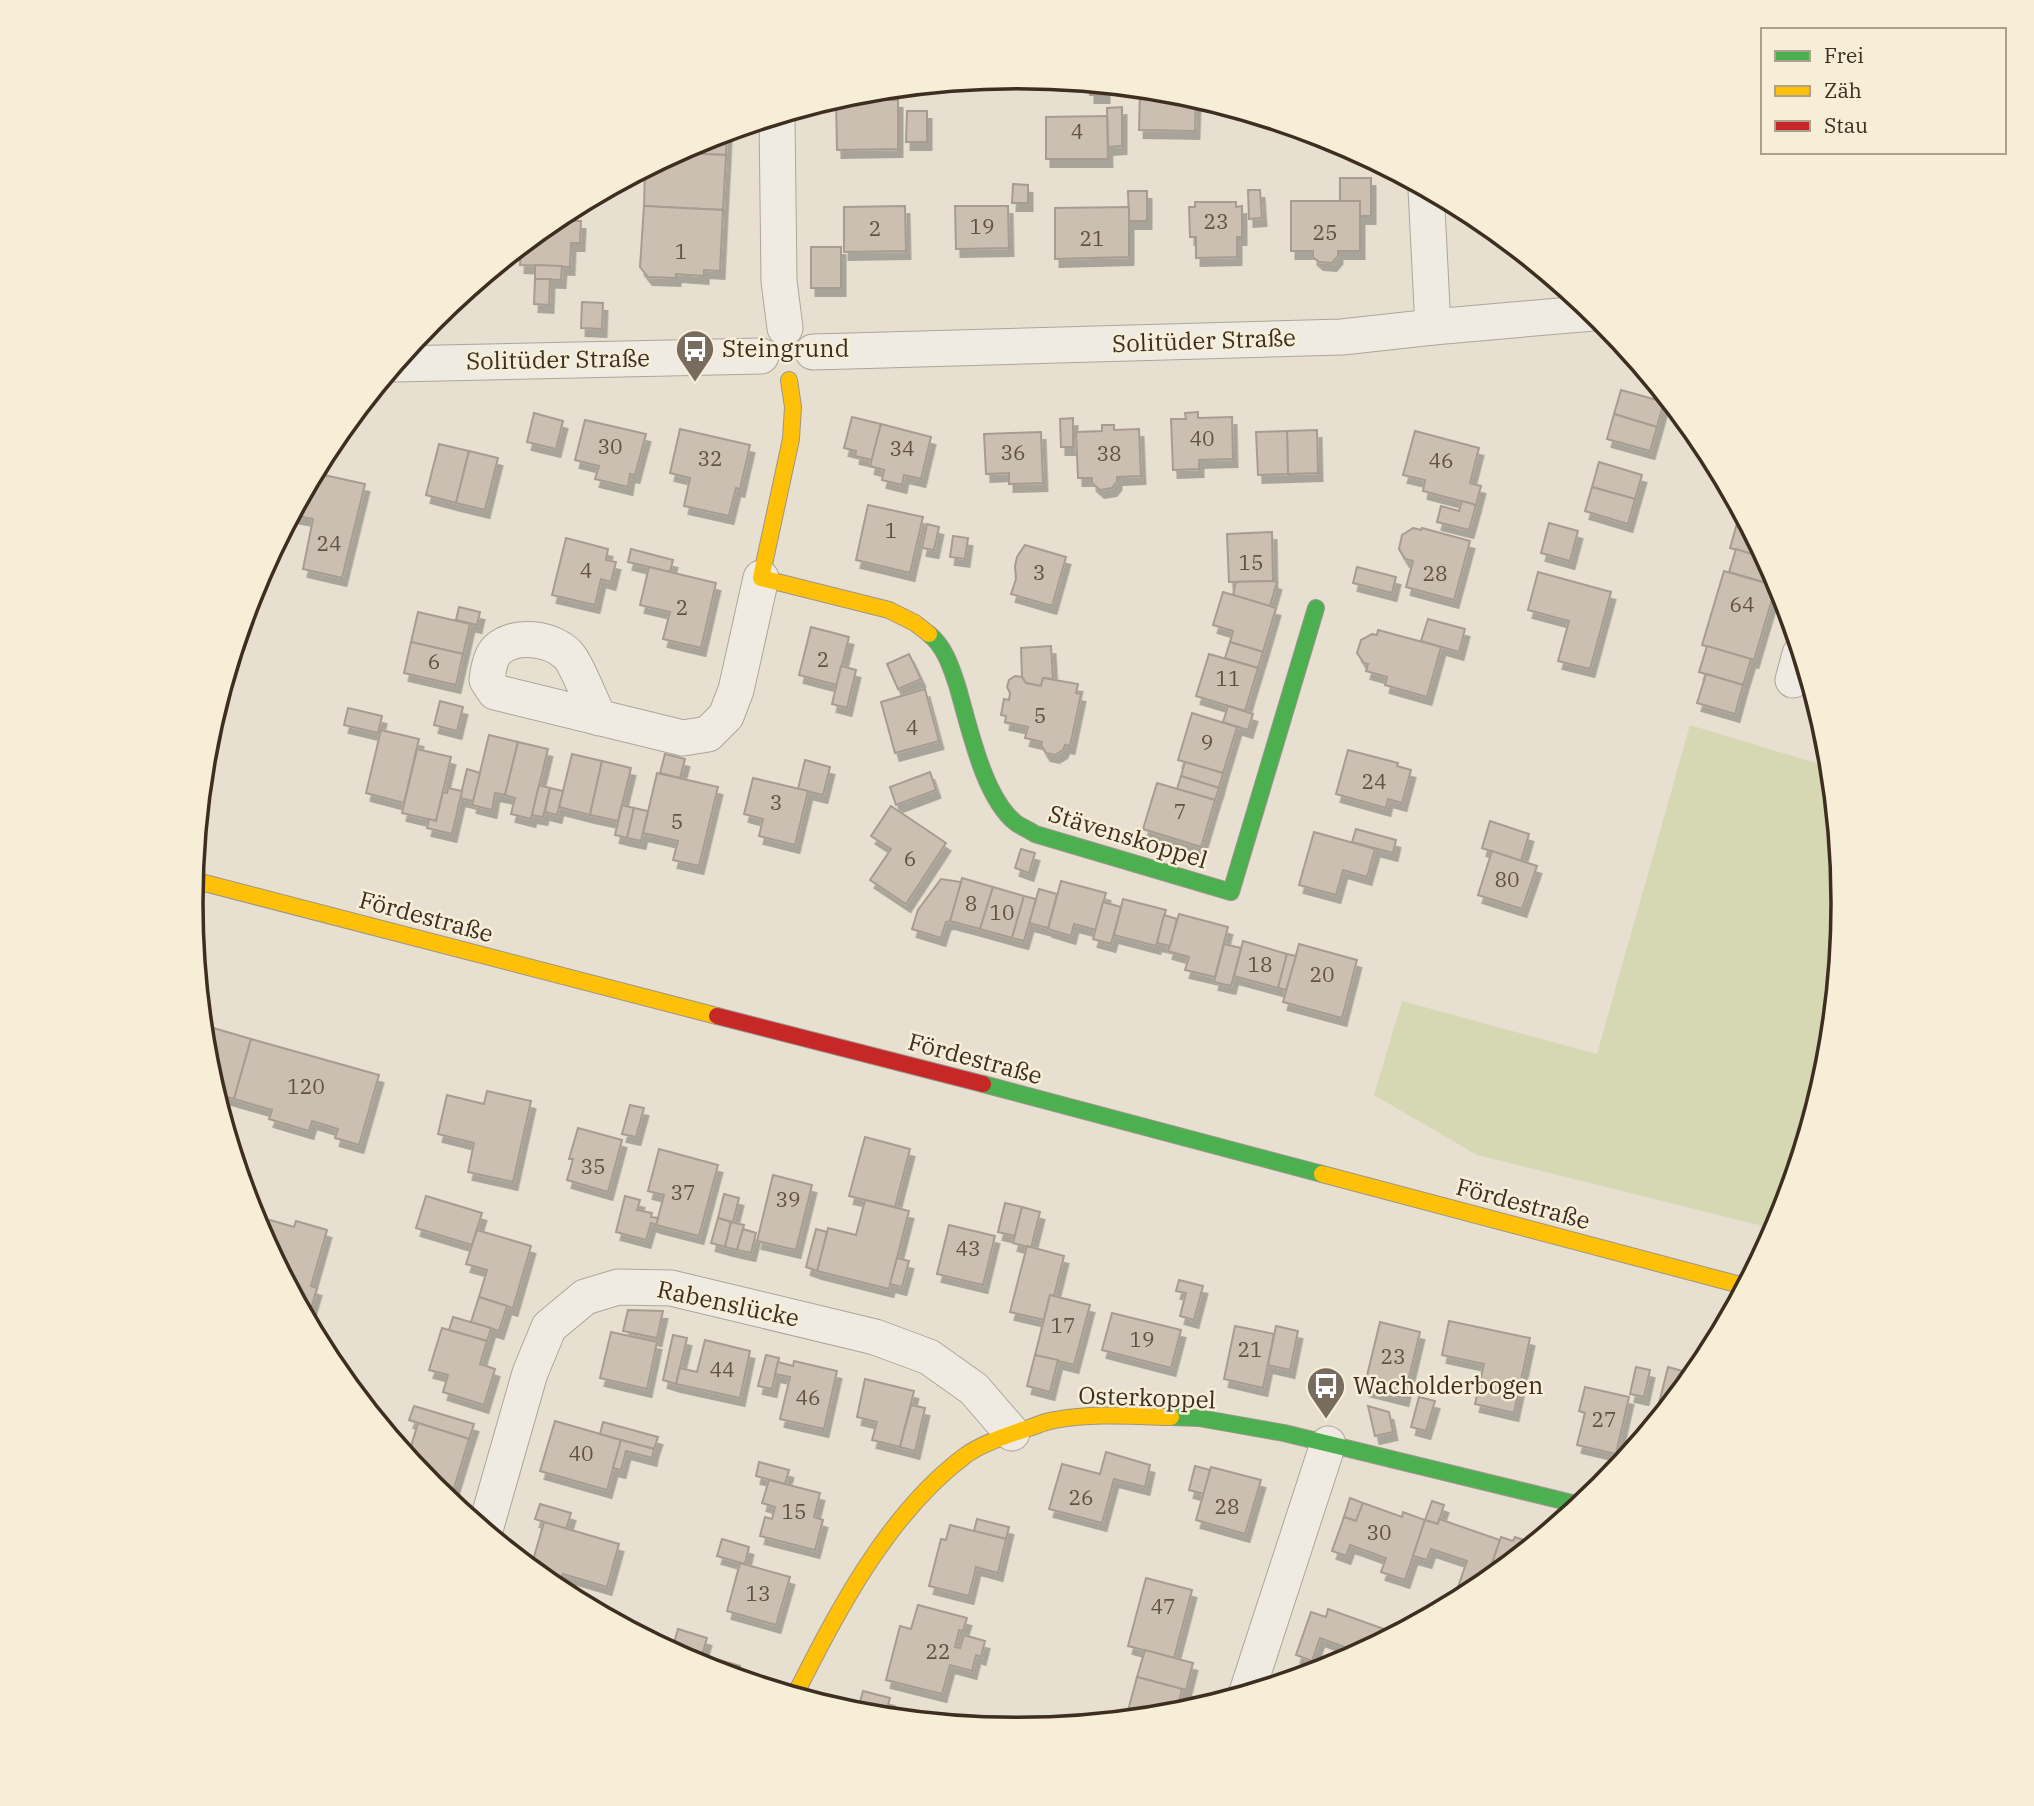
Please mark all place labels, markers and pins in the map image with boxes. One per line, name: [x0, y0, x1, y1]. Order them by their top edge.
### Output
bus stop icon: Steingrund: [674, 328, 716, 383]
place label: Steingrund: [722, 332, 849, 364]
bus stop icon: Wacholderbogen: [1305, 1365, 1347, 1420]
place label: Wacholderbogen: [1353, 1369, 1543, 1401]

